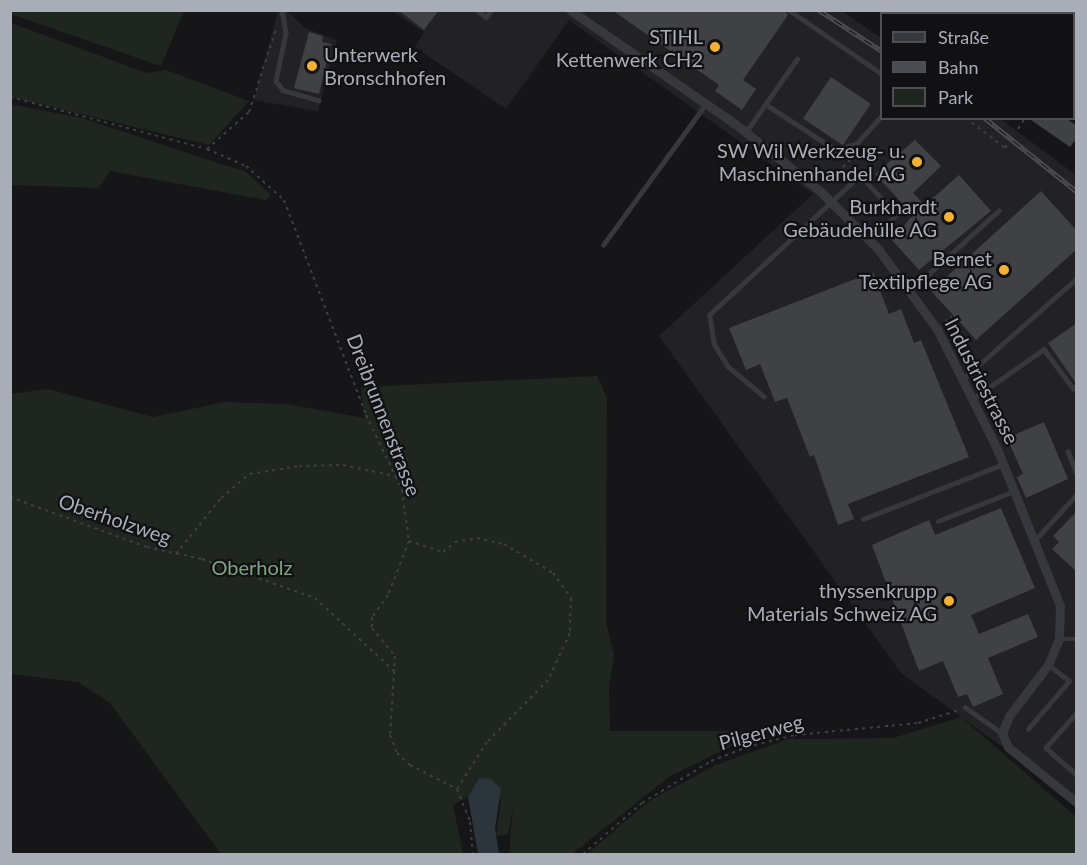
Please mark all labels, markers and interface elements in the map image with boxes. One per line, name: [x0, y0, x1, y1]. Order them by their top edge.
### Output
legend: [880, 12, 1075, 120]
place label: STIHL Kettenwerk CH2: [556, 24, 703, 71]
text: Straße: [938, 26, 989, 48]
marker: STIHL Kettenwerk CH2: [708, 40, 722, 54]
place label: Unterwerk Bronschhofen: [324, 42, 446, 89]
text: Bahn: [938, 56, 979, 78]
marker: Unterwerk Bronschhofen: [305, 59, 319, 73]
text: Park: [938, 86, 973, 108]
place label: SW Wil Werkzeug- u. Maschinenhandel AG: [716, 138, 905, 185]
marker: SW Wil Werkzeug- u. Maschinenhandel AG: [910, 155, 924, 169]
place label: Burkhardt Gebäudehülle AG: [783, 194, 937, 241]
marker: Burkhardt Gebäudehülle AG: [942, 210, 956, 224]
place label: Bernet Textilpflege AG: [858, 246, 992, 293]
marker: Bernet Textilpflege AG: [997, 263, 1011, 277]
street label: Industriestrasse: [940, 314, 1024, 448]
street label: Dreibrunnenstrasse: [342, 331, 426, 499]
street label: Oberholzweg: [55, 489, 175, 549]
park label: Oberholz: [211, 555, 293, 579]
place label: thyssenkrupp Materials Schweiz AG: [746, 578, 937, 625]
marker: thyssenkrupp Materials Schweiz AG: [942, 594, 956, 608]
street label: Pilgerweg: [716, 709, 806, 755]

